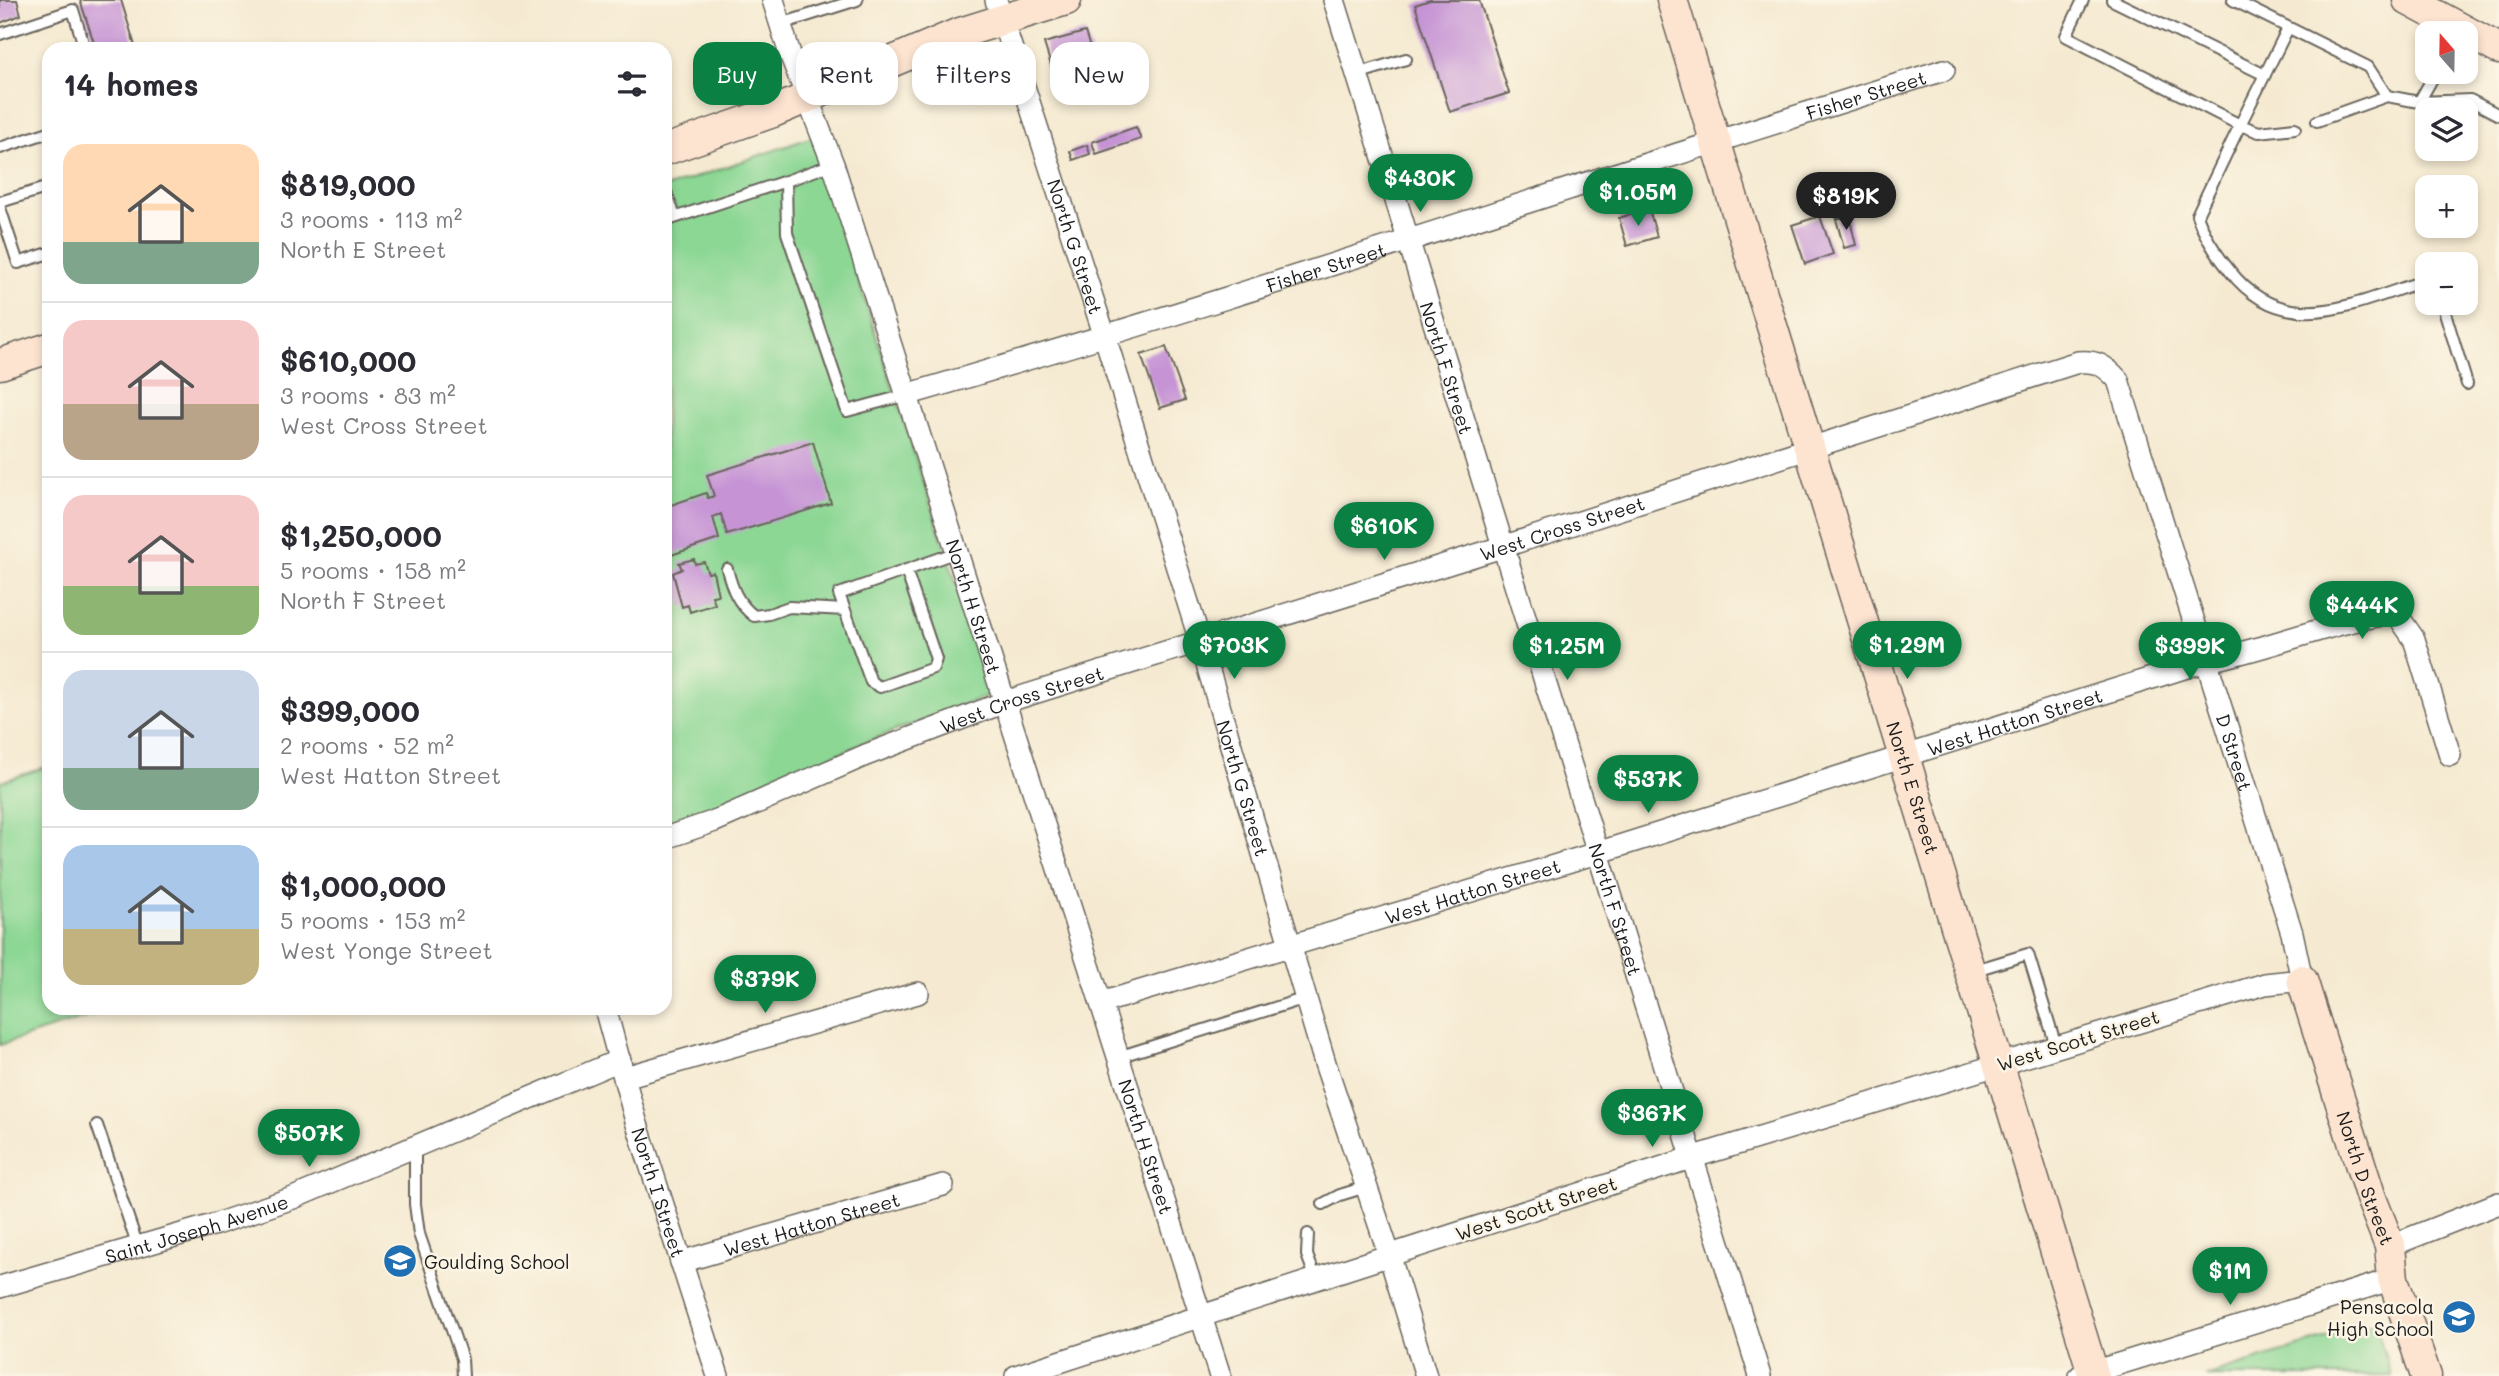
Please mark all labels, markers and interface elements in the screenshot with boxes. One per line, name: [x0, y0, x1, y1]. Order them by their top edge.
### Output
north arrow: [2415, 21, 2478, 84]
map controls: [2415, 21, 2478, 315]
chip: Buy: [693, 42, 782, 105]
chip: Rent: [796, 42, 898, 105]
chip: Filters: [912, 42, 1036, 105]
chip: New: [1050, 42, 1149, 105]
text: 14 homes: [63, 64, 199, 104]
street label: Fisher Street: [1803, 64, 1929, 125]
icon: filters: [613, 65, 651, 103]
button: layers: [2415, 98, 2478, 161]
pin: $430K: [1371, 154, 1469, 214]
text: $430K: [1384, 162, 1456, 192]
text: $819,000: [280, 164, 416, 204]
pin: $1.05M: [1581, 168, 1695, 228]
icon: home: [119, 172, 203, 256]
pin: $819K: [1797, 173, 1895, 232]
button: +: [2415, 175, 2478, 238]
street label: North G Street: [1042, 176, 1109, 317]
text: $1.05M: [1599, 176, 1677, 206]
text: $819K: [1812, 180, 1880, 210]
text: 3 rooms · 113 m²: [280, 204, 462, 234]
text: North E Street: [280, 234, 446, 264]
street label: Fisher Street: [1263, 236, 1389, 297]
button: −: [2415, 252, 2478, 315]
street label: North F Street: [1415, 299, 1480, 437]
text: $610,000: [280, 340, 416, 380]
icon: home: [119, 348, 203, 432]
text: 3 rooms · 83 m²: [280, 380, 456, 410]
text: West Cross Street: [280, 410, 488, 440]
street label: West Cross Street: [1477, 490, 1648, 566]
pin: $610K: [1335, 503, 1433, 562]
text: $610K: [1350, 510, 1418, 540]
text: $1,250,000: [280, 515, 442, 555]
icon: home: [119, 523, 203, 607]
street label: North H Street: [941, 536, 1007, 677]
text: 5 rooms · 158 m²: [280, 555, 466, 585]
pin: $444K: [2313, 582, 2411, 641]
text: North F Street: [280, 585, 446, 615]
text: $444K: [2325, 589, 2399, 619]
pin: $703K: [1185, 622, 1283, 681]
pin: $1.25M: [1510, 622, 1624, 682]
pin: $1.29M: [1850, 622, 1964, 681]
pin: $399K: [2141, 622, 2239, 682]
text: $703K: [1199, 629, 1269, 659]
text: $1.29M: [1869, 629, 1945, 659]
text: $1.25M: [1529, 630, 1605, 660]
text: $399K: [2155, 630, 2225, 660]
street label: West Cross Street: [936, 660, 1107, 738]
street label: West Hatton Street: [1924, 682, 2105, 761]
text: $399,000: [280, 690, 420, 730]
icon: home: [119, 698, 203, 782]
street label: D Street: [2211, 710, 2259, 794]
street label: North G Street: [1212, 717, 1276, 859]
street label: North E Street: [1881, 718, 1946, 857]
text: 2 rooms · 52 m²: [280, 730, 454, 760]
pin: $537K: [1599, 756, 1697, 815]
text: West Hatton Street: [280, 760, 501, 790]
text: $537K: [1613, 763, 1683, 793]
street label: North F Street: [1584, 840, 1648, 979]
street label: West Hatton Street: [1381, 852, 1563, 929]
text: $1,000,000: [280, 865, 446, 905]
icon: home: [119, 873, 203, 957]
text: 5 rooms · 153 m²: [280, 905, 465, 935]
text: West Yonge Street: [280, 935, 493, 965]
pin: $379K: [716, 956, 814, 1015]
text: $379K: [730, 963, 800, 993]
street label: West Scott Street: [1994, 1003, 2162, 1077]
street label: North H Street: [1113, 1076, 1180, 1217]
pin: $367K: [1603, 1090, 1701, 1149]
text: $367K: [1617, 1097, 1687, 1127]
street label: North D Street: [2332, 1108, 2401, 1248]
pin: $507K: [260, 1110, 358, 1169]
text: $507K: [274, 1117, 344, 1147]
street label: North I Street: [626, 1124, 691, 1260]
street label: West Scott Street: [1452, 1170, 1620, 1246]
street label: West Hatton Street: [720, 1186, 903, 1261]
street label: Saint Joseph Avenue: [102, 1188, 291, 1268]
school or university icon: Goulding School: [381, 1242, 419, 1280]
pin: $1M: [2196, 1248, 2264, 1307]
place label: Goulding School: [424, 1249, 570, 1274]
text: $1M: [2208, 1255, 2252, 1285]
place label: Pensacola High School: [2327, 1294, 2434, 1341]
school or university icon: Pensacola High School: [2440, 1298, 2478, 1336]

